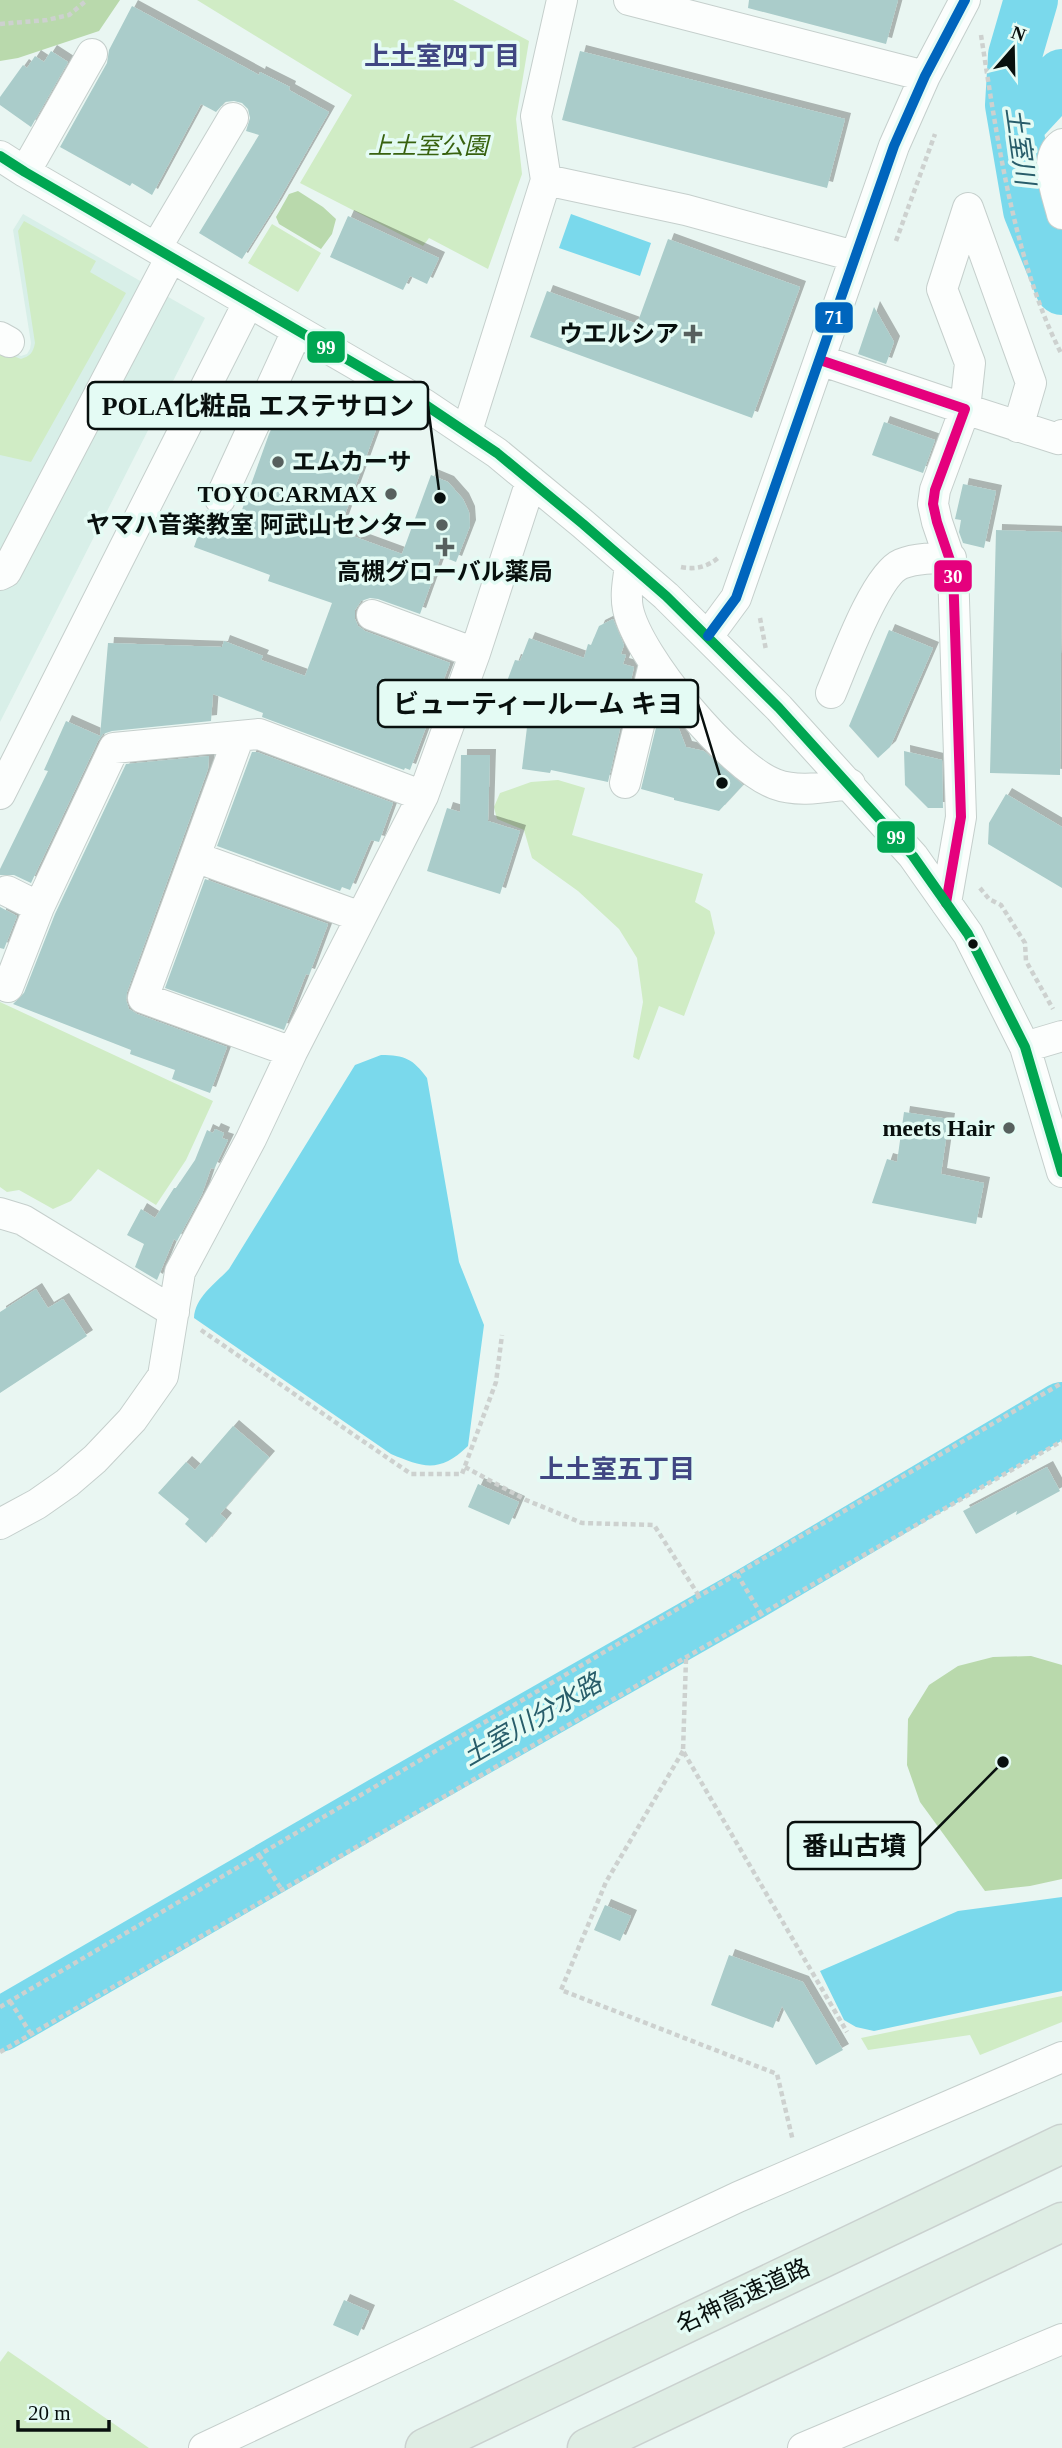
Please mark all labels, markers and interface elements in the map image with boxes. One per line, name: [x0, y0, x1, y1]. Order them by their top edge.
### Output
north arrow: [978, 14, 1048, 84]
text: N: [1009, 21, 1029, 46]
district label: 上土室四丁目: [364, 42, 520, 71]
water label: 土室川: [1000, 105, 1040, 190]
park label: 上土室公園: [368, 133, 491, 159]
line badge: 71: [814, 301, 854, 334]
text: 71: [825, 307, 844, 328]
place label: ウエルシア: [559, 321, 679, 347]
marker: ウエルシア: [685, 326, 701, 342]
line badge: 99: [306, 330, 346, 364]
text: 99: [317, 337, 336, 358]
callout: POLA化粧品 エステサロン: [88, 382, 428, 429]
text: POLA化粧品 エステサロン: [102, 392, 414, 421]
place label: エムカーサ: [292, 449, 412, 475]
marker: エムカーサ: [270, 454, 286, 470]
place label: TOYOCARMAX: [197, 481, 378, 507]
marker: TOYOCARMAX: [383, 486, 399, 502]
place label: ヤマハ音楽教室 阿武山センター: [86, 512, 428, 538]
marker: ヤマハ音楽教室 阿武山センター: [434, 517, 450, 533]
marker: 高槻グローバル薬局: [437, 539, 453, 555]
place label: 高槻グローバル薬局: [337, 559, 553, 585]
line badge: 30: [933, 559, 973, 593]
text: 30: [944, 566, 963, 587]
callout: ビューティールーム キヨ: [378, 680, 698, 727]
text: ビューティールーム キヨ: [393, 690, 683, 719]
line badge: 99: [876, 820, 916, 854]
text: 99: [887, 827, 906, 848]
unlabelled marker: [966, 937, 980, 951]
place label: meets Hair: [882, 1115, 995, 1141]
marker: meets Hair: [1001, 1120, 1017, 1136]
district label: 上土室五丁目: [539, 1455, 695, 1484]
water label: 土室川分水路: [457, 1667, 609, 1772]
callout: 番山古墳: [788, 1822, 920, 1869]
text: 番山古墳: [802, 1832, 906, 1861]
street label: 名神高速道路: [672, 2254, 814, 2338]
scale bar: [18, 2388, 108, 2432]
text: 20 m: [28, 2401, 71, 2425]

